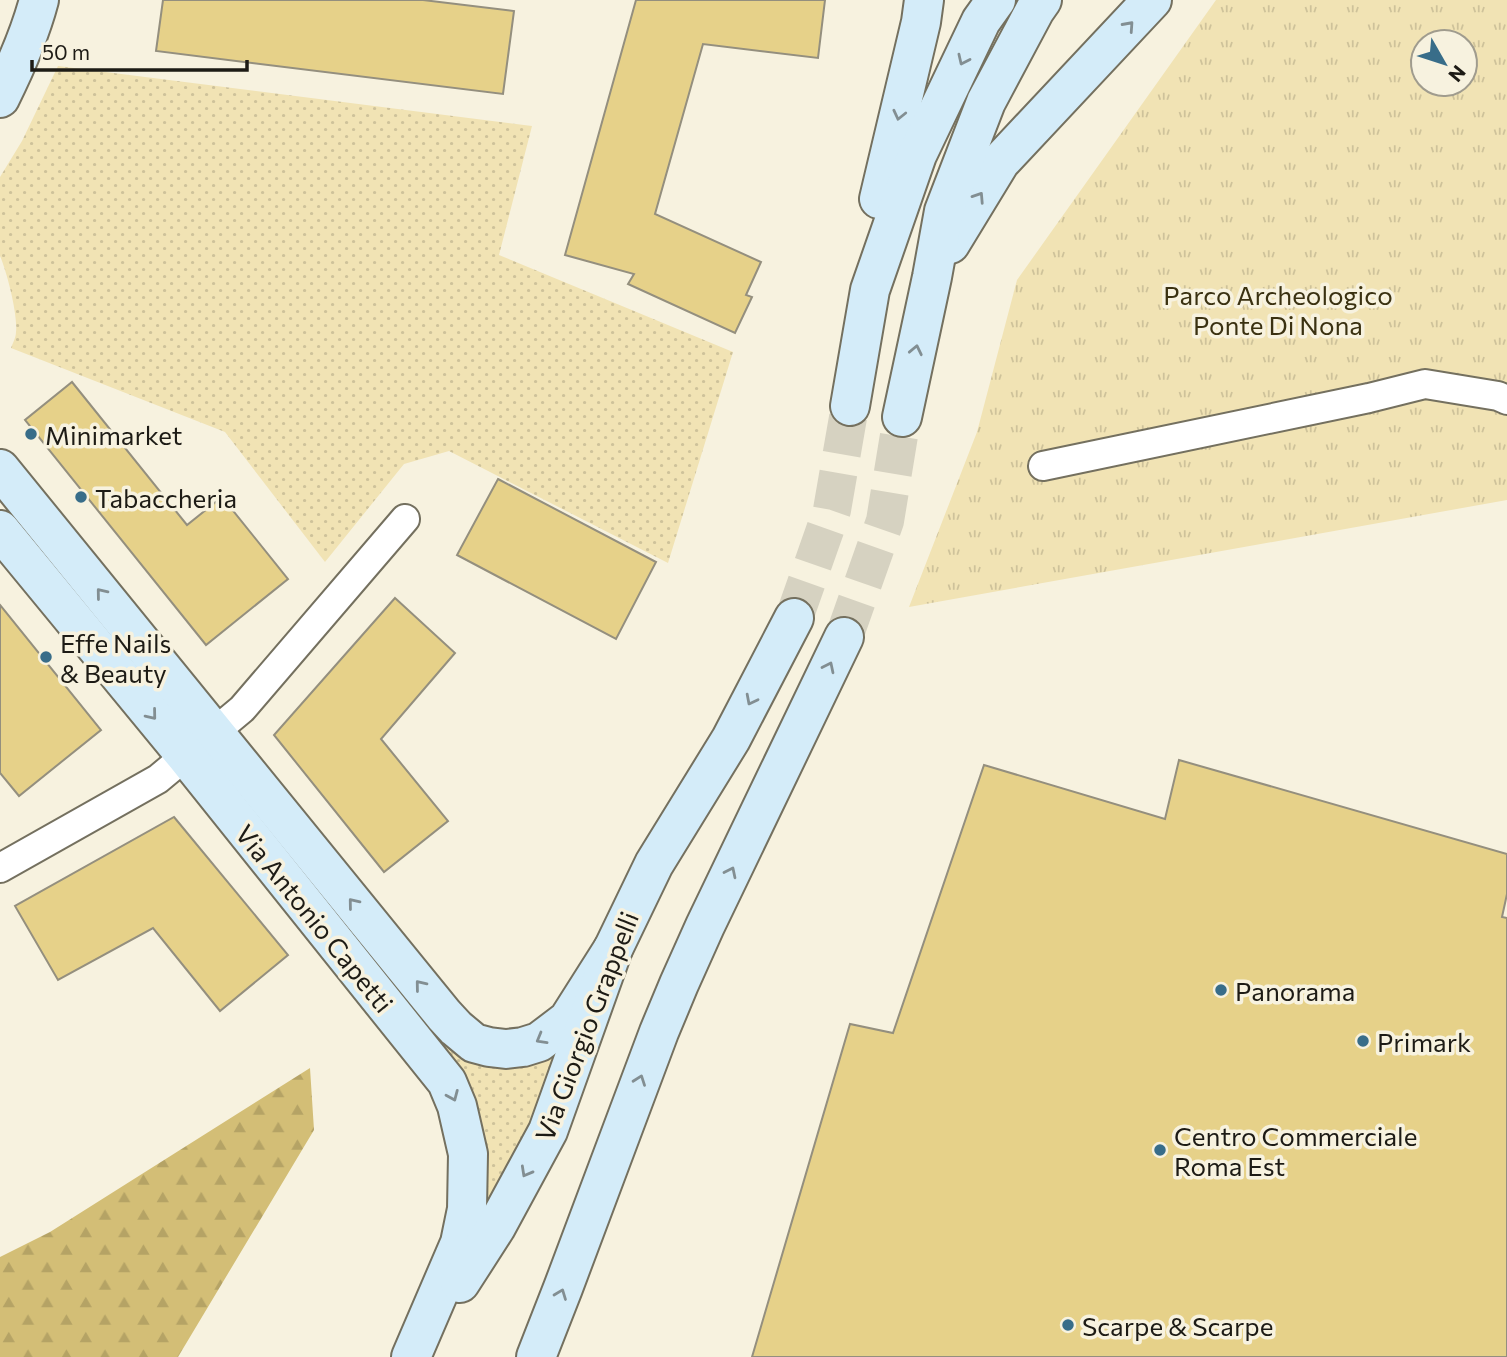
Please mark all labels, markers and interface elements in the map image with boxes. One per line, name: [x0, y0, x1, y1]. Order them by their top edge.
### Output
one-way arrow: [1120, 21, 1133, 34]
scale bar: [32, 28, 247, 72]
north arrow: [1409, 28, 1479, 98]
text: 50 m: [42, 39, 90, 64]
one-way arrow: [957, 53, 971, 65]
text: N: [1444, 61, 1471, 87]
one-way arrow: [893, 109, 908, 121]
one-way arrow: [970, 191, 983, 204]
park label: Parco Archeologico Ponte Di Nona: [1163, 279, 1393, 340]
one-way arrow: [908, 344, 923, 356]
place label: Minimarket: [45, 419, 183, 450]
marker: Minimarket: [23, 426, 39, 442]
place label: Tabaccheria: [95, 482, 237, 513]
marker: Tabaccheria: [73, 489, 89, 505]
one-way arrow: [97, 588, 109, 601]
place label: Effe Nails & Beauty: [60, 627, 171, 688]
marker: Effe Nails & Beauty: [38, 649, 54, 665]
one-way arrow: [821, 662, 835, 674]
one-way arrow: [746, 693, 759, 705]
one-way arrow: [144, 707, 156, 720]
street label: Via Antonio Capetti: [230, 818, 400, 1018]
one-way arrow: [723, 867, 737, 879]
one-way arrow: [348, 898, 361, 910]
street label: Via Giorgio Grappelli: [528, 907, 644, 1145]
place label: Panorama: [1235, 975, 1355, 1006]
one-way arrow: [415, 981, 428, 993]
marker: Panorama: [1213, 982, 1229, 998]
place label: Primark: [1377, 1026, 1471, 1057]
one-way arrow: [536, 1031, 549, 1044]
marker: Primark: [1355, 1033, 1371, 1049]
one-way arrow: [632, 1075, 646, 1087]
one-way arrow: [444, 1089, 458, 1101]
place label: Centro Commerciale Roma Est: [1174, 1120, 1417, 1181]
marker: Centro Commerciale Roma Est: [1152, 1142, 1168, 1158]
one-way arrow: [521, 1164, 534, 1177]
one-way arrow: [553, 1288, 567, 1300]
place label: Scarpe & Scarpe: [1082, 1310, 1273, 1341]
marker: Scarpe & Scarpe: [1060, 1317, 1076, 1333]

